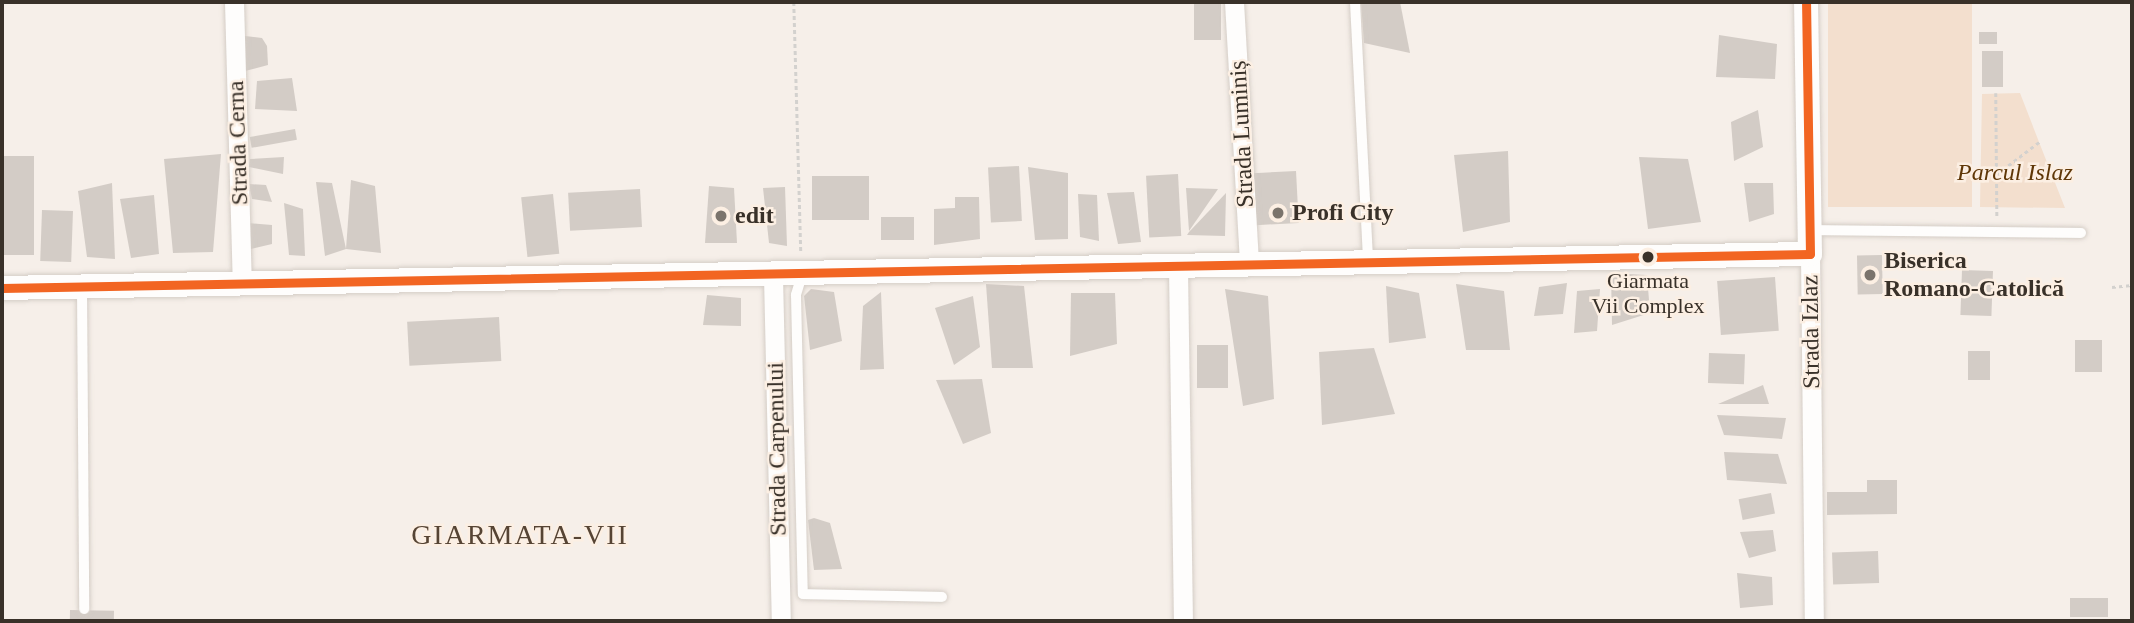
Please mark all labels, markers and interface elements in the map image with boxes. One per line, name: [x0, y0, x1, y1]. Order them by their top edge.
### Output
street label: Strada Luminiș: [1224, 60, 1260, 208]
street label: Strada Cerna: [221, 80, 255, 206]
park label: Parcul Islaz: [1957, 159, 2073, 187]
place label: Profi City: [1292, 199, 1394, 227]
place label: edit: [735, 202, 774, 230]
marker: Profi City: [1270, 205, 1286, 221]
marker: edit: [713, 208, 729, 224]
place label: Biserica Romano-Catolică: [1884, 247, 2064, 303]
marker: Giarmata Vii Complex: [1641, 250, 1655, 264]
place label: Giarmata Vii Complex: [1592, 267, 1704, 318]
marker: Biserica Romano-Catolică: [1862, 267, 1878, 283]
street label: Strada Izlaz: [1796, 275, 1826, 389]
street label: Strada Carpenului: [761, 362, 793, 536]
district label: GIARMATA-VII: [413, 518, 627, 552]

